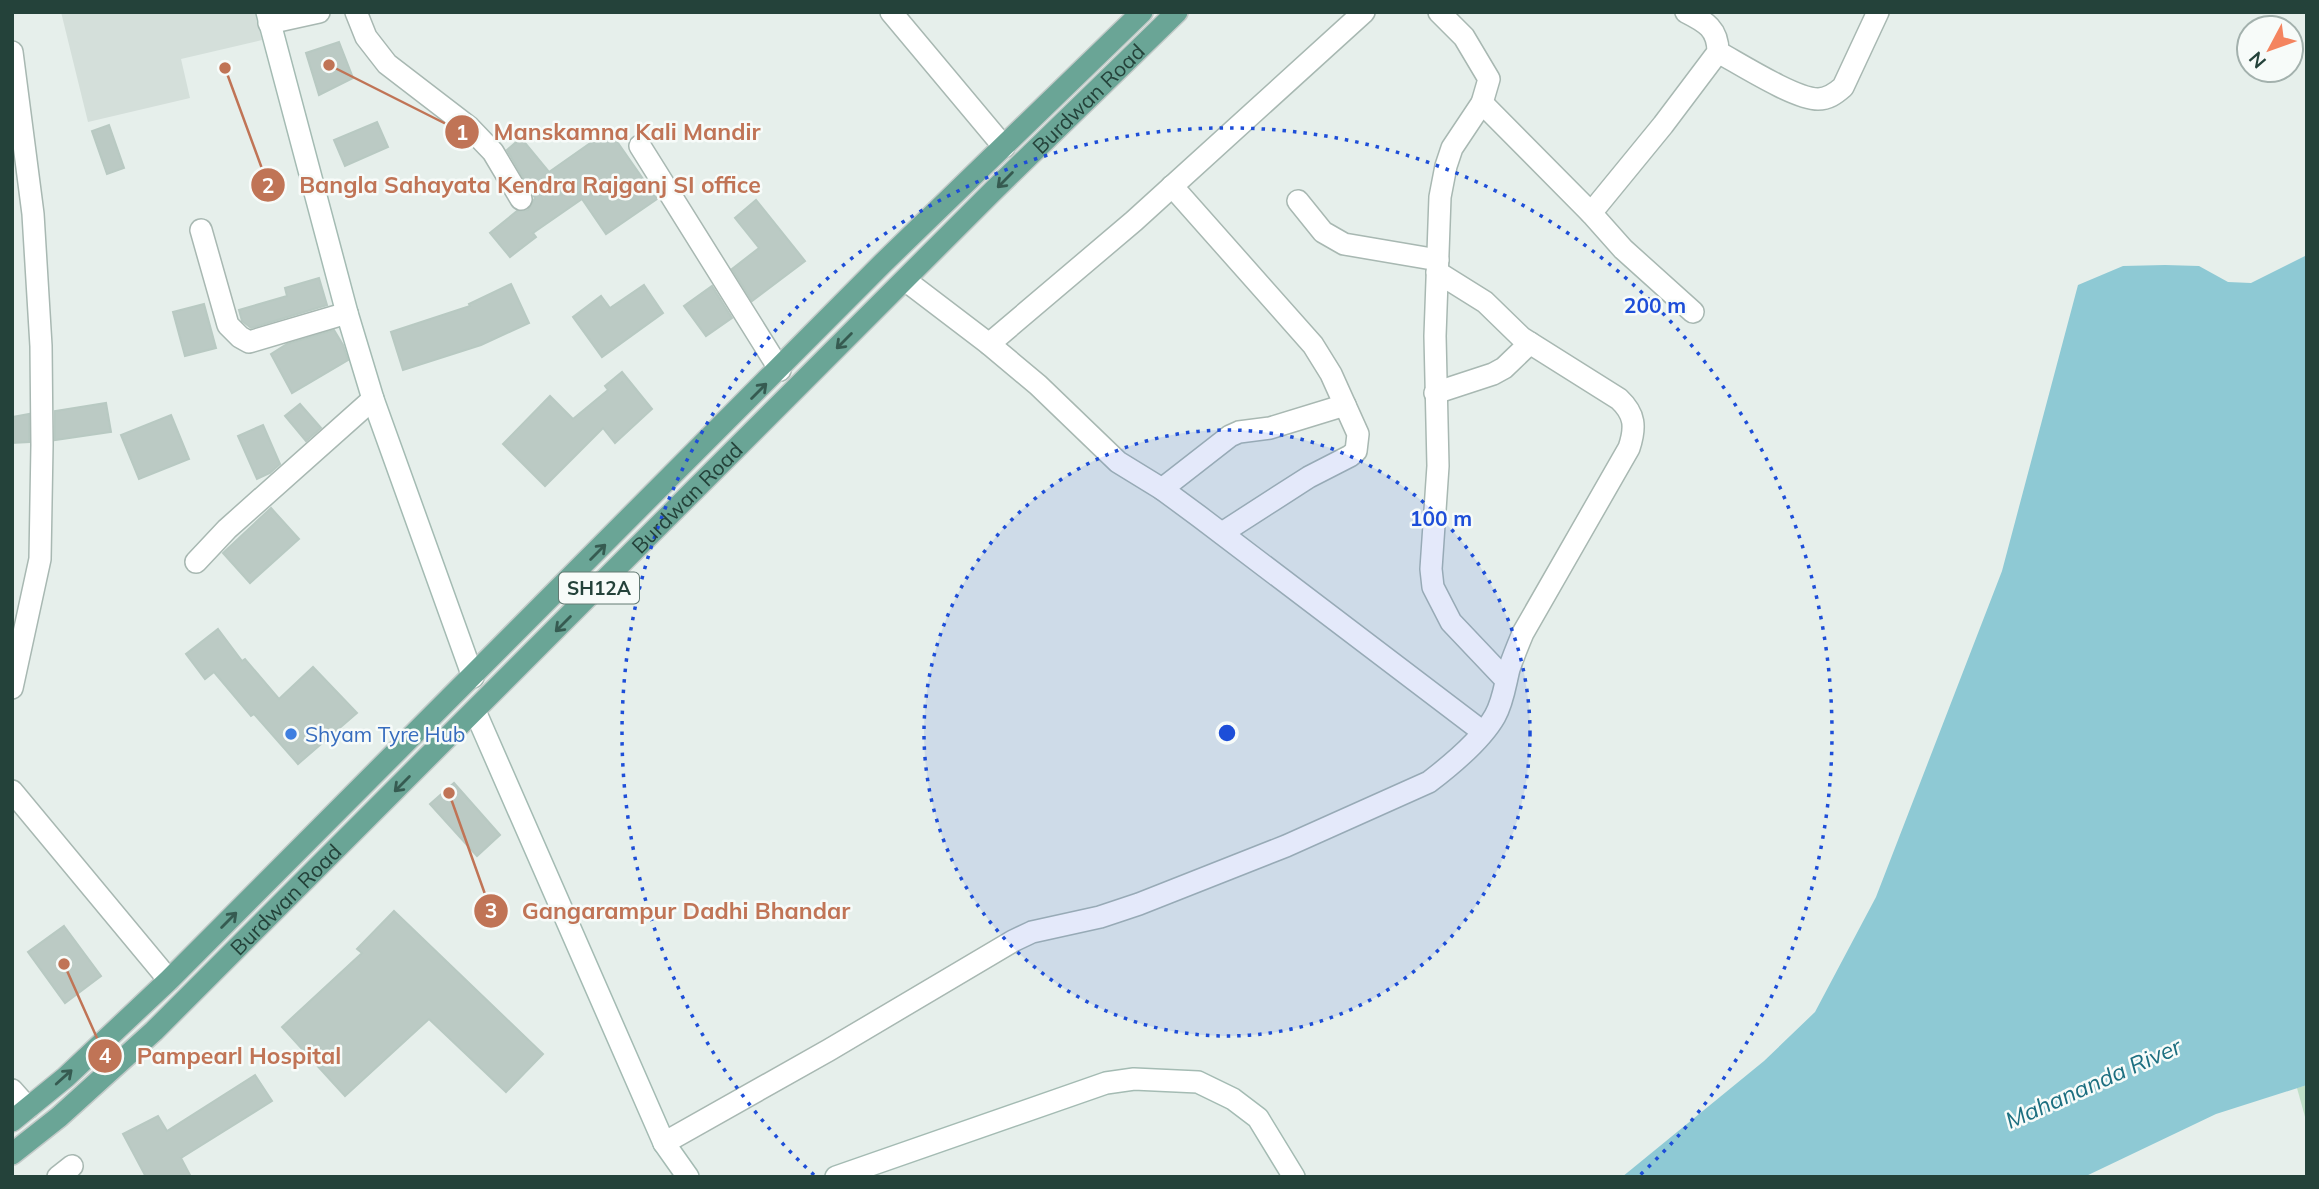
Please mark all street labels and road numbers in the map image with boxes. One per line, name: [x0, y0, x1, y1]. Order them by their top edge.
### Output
street label: Burdwan Road: [1027, 38, 1150, 159]
street label: Burdwan Road: [626, 436, 748, 559]
road number: SH12A: [559, 572, 639, 604]
street label: Burdwan Road: [225, 838, 346, 960]

